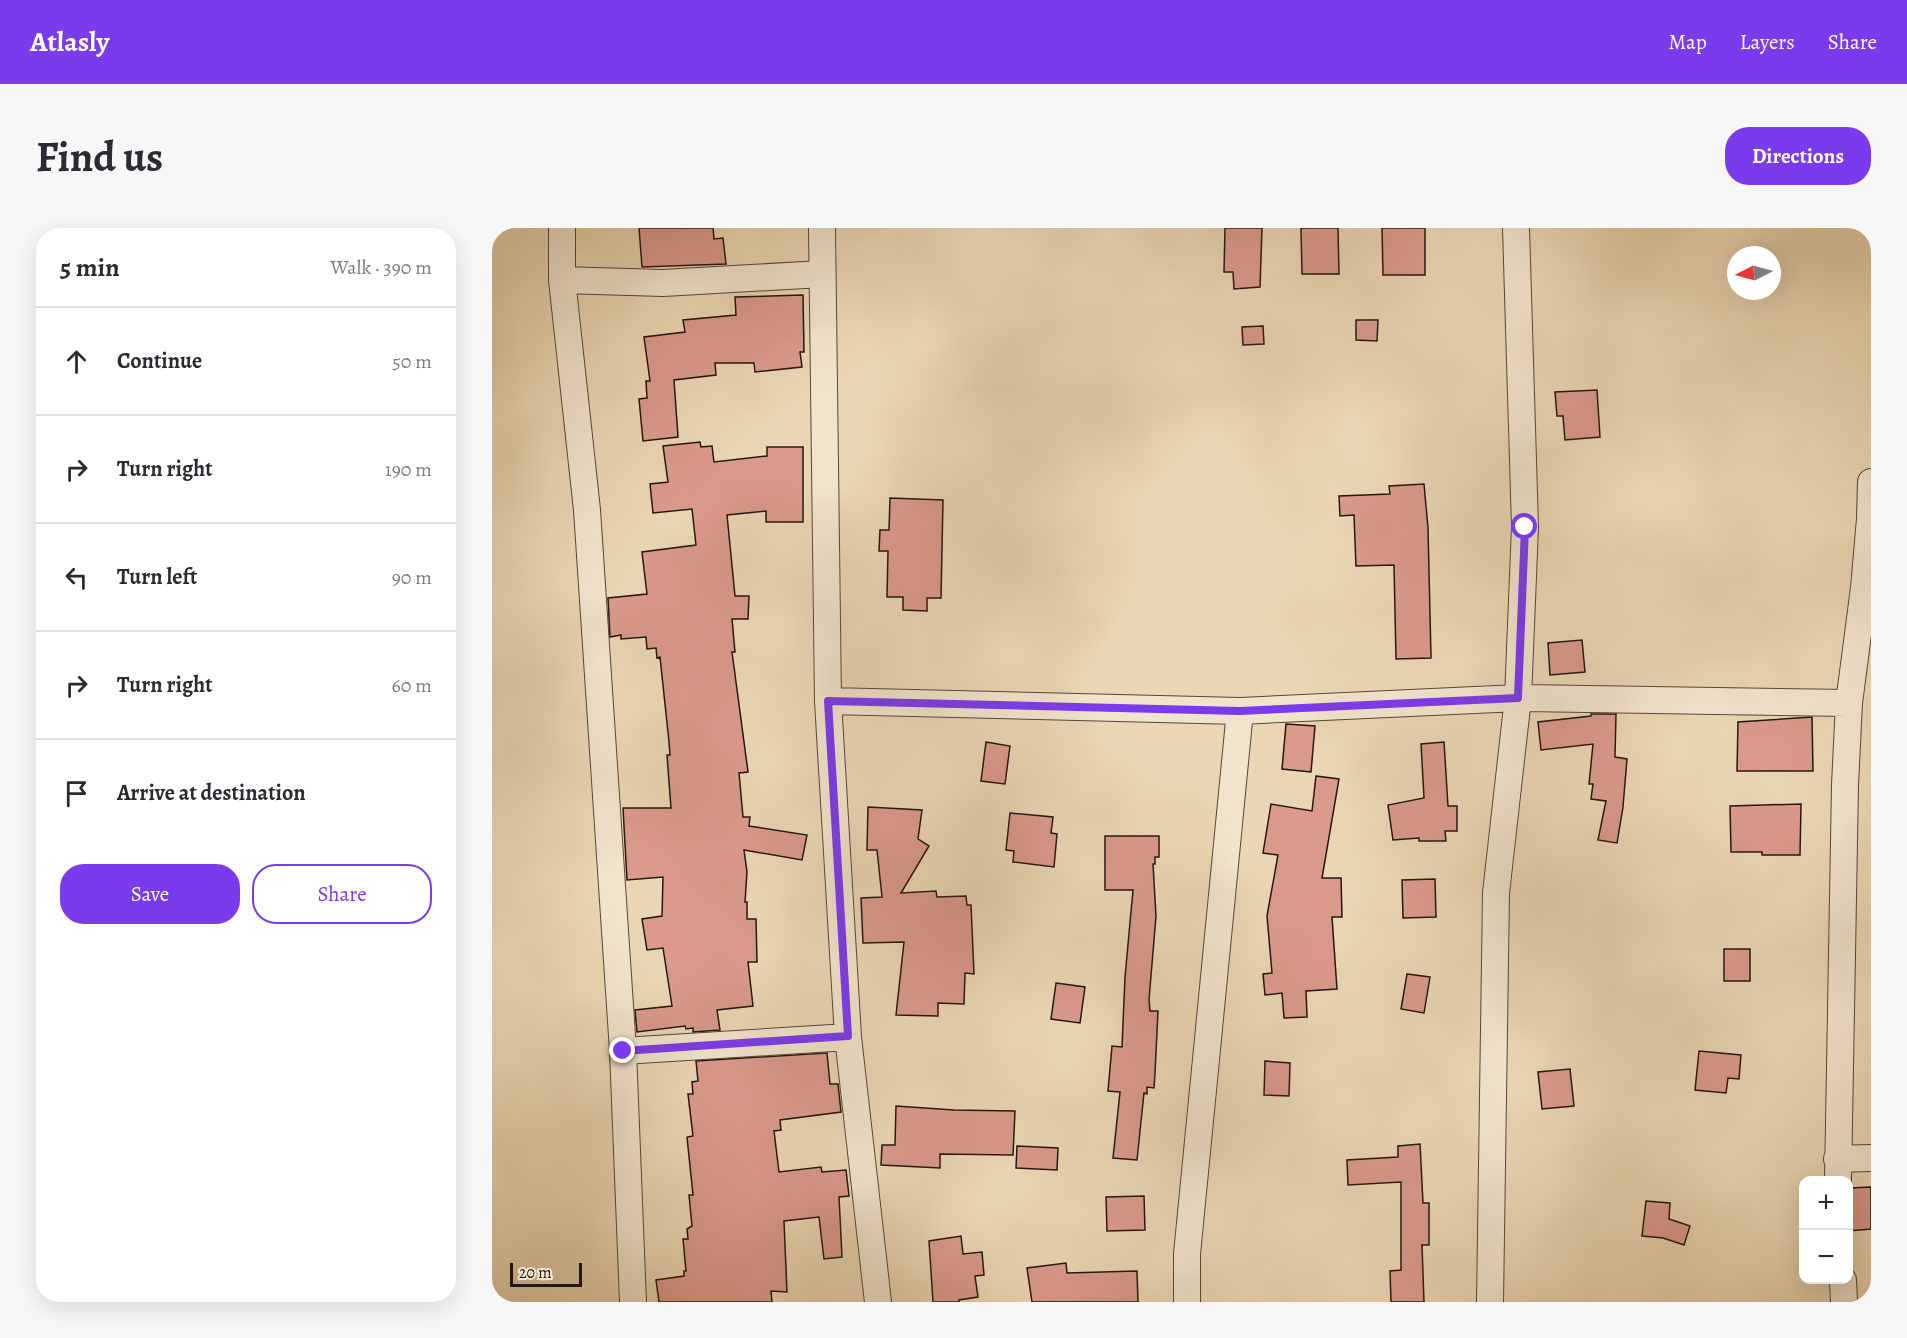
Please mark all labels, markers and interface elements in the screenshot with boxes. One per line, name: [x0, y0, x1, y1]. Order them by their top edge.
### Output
text: Atlasly: [30, 23, 109, 61]
text: Map: [1668, 28, 1707, 56]
text: Layers: [1740, 28, 1795, 56]
text: Share: [1828, 28, 1877, 56]
button: Directions: [1725, 127, 1871, 185]
text: Find us: [36, 128, 163, 185]
north arrow: [1727, 246, 1781, 300]
text: 5 min: [60, 250, 120, 285]
text: Walk · 390 m: [330, 254, 432, 281]
icon: ahead: [60, 345, 93, 378]
text: Continue: [117, 346, 202, 376]
text: 50 m: [392, 348, 432, 375]
icon: right: [60, 453, 93, 486]
text: Turn right: [117, 454, 213, 484]
text: 190 m: [385, 456, 432, 483]
route start: [1511, 513, 1537, 539]
icon: left: [60, 561, 93, 594]
text: Turn left: [117, 562, 197, 592]
text: 90 m: [392, 564, 432, 591]
icon: right: [60, 669, 93, 702]
text: Turn right: [117, 670, 213, 700]
text: 60 m: [392, 672, 432, 699]
icon: arrive: [60, 777, 93, 810]
text: Arrive at destination: [117, 778, 306, 808]
button: Save: [60, 864, 240, 924]
button: Share: [252, 864, 432, 924]
route end: [609, 1037, 635, 1063]
map controls: [1799, 1176, 1853, 1284]
button: +: [1799, 1176, 1853, 1230]
button: −: [1799, 1230, 1853, 1284]
scale bar: [510, 1260, 582, 1288]
text: 20 m: [519, 1262, 552, 1284]

